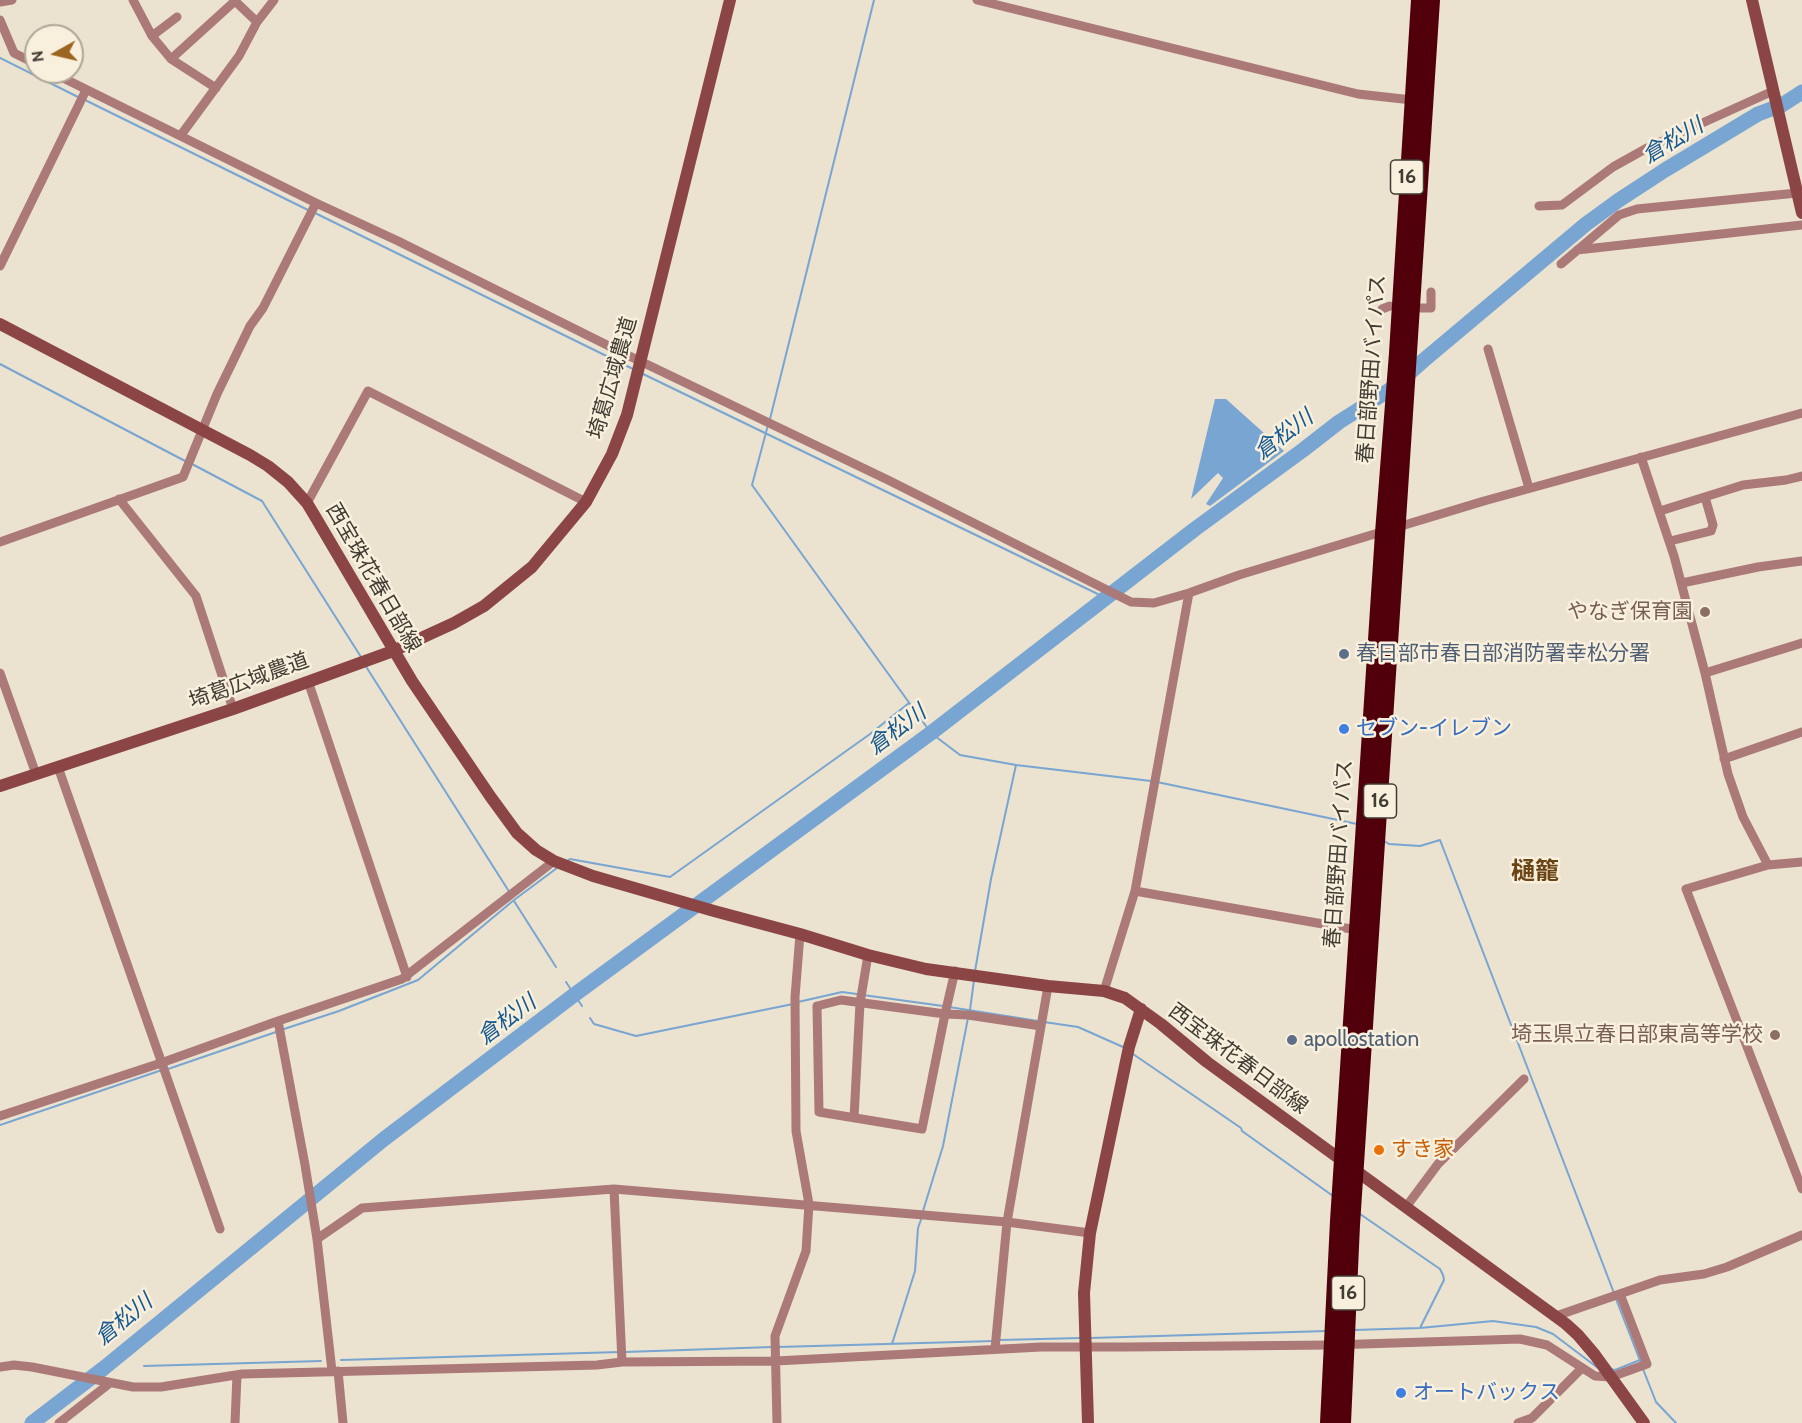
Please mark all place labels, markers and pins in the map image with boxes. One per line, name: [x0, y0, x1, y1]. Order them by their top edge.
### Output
place label: やなぎ保育園: [1567, 599, 1693, 625]
marker: やなぎ保育園: [1698, 605, 1712, 619]
place label: 春日部市春日部消防署幸松分署: [1356, 641, 1650, 667]
marker: 春日部市春日部消防署幸松分署: [1337, 647, 1351, 661]
place label: セブン-イレブン: [1356, 716, 1512, 742]
marker: セブン-イレブン: [1337, 722, 1351, 736]
place label: 埼玉県立春日部東高等学校: [1511, 1022, 1763, 1048]
place label: apollostation: [1304, 1027, 1419, 1053]
marker: 埼玉県立春日部東高等学校: [1768, 1028, 1782, 1042]
marker: apollostation: [1285, 1033, 1299, 1047]
place label: すき家: [1391, 1137, 1454, 1163]
marker: すき家: [1372, 1143, 1386, 1157]
place label: オートバックス: [1413, 1380, 1560, 1406]
marker: オートバックス: [1394, 1386, 1408, 1400]

